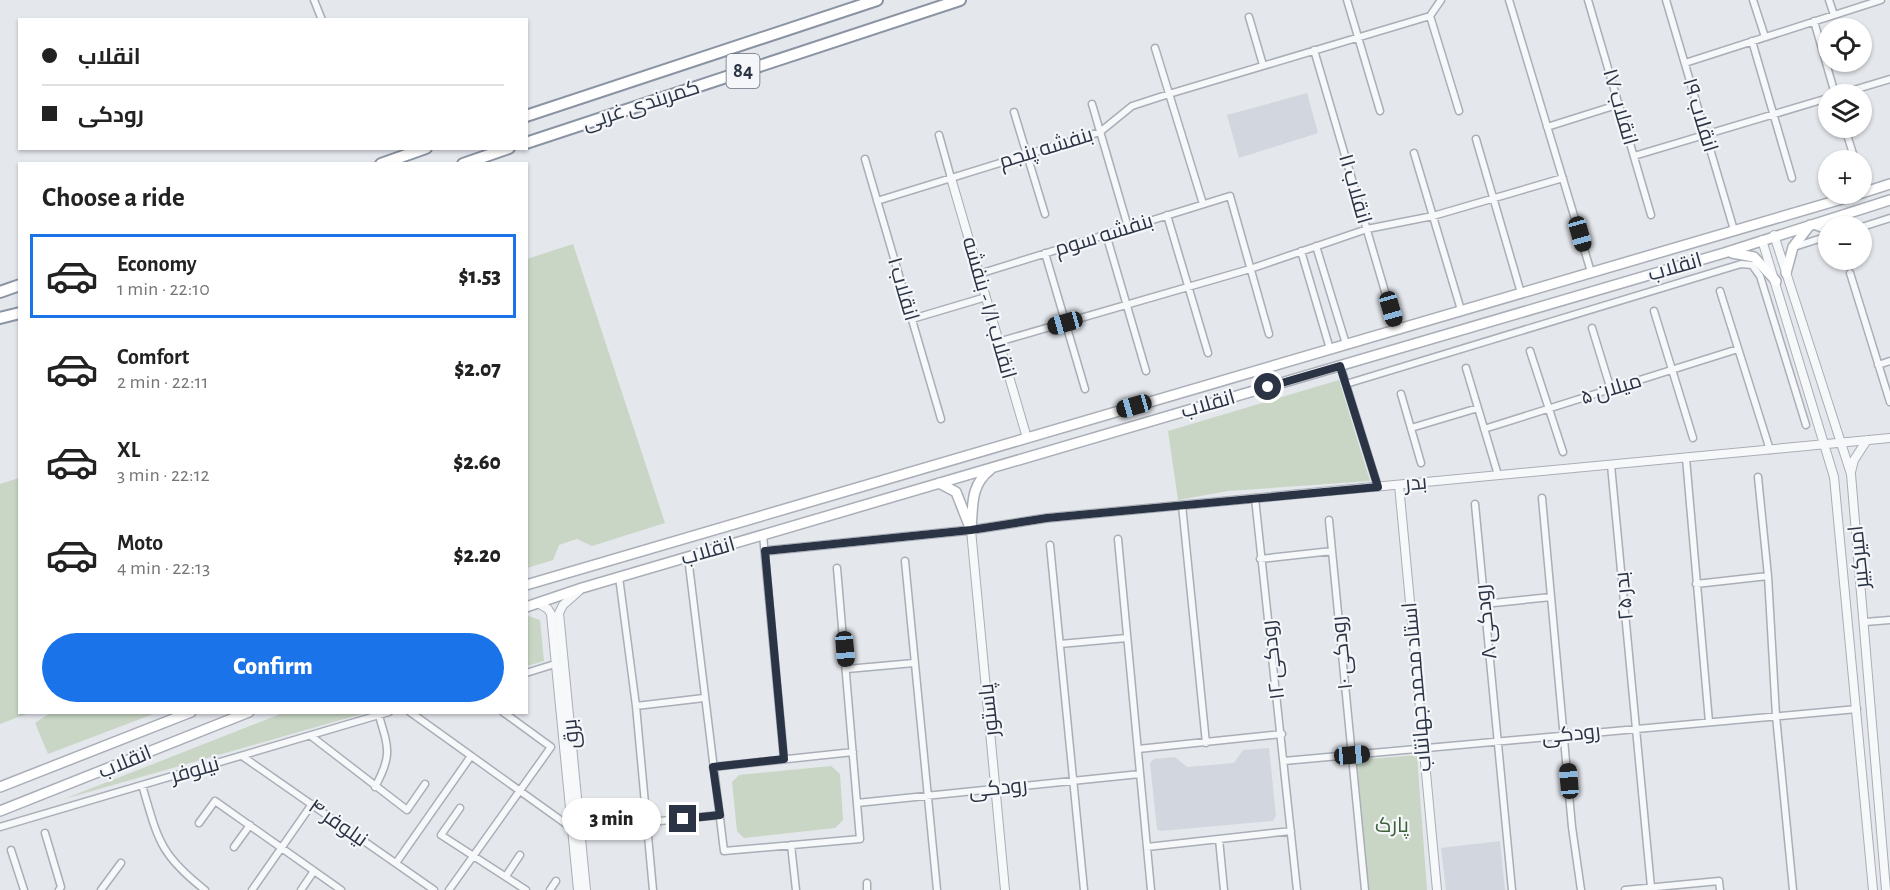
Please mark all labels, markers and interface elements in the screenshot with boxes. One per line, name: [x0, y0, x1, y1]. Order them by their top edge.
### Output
map controls: [1818, 18, 1872, 270]
button: locate: [1818, 18, 1872, 72]
text: انقلاب: [78, 46, 141, 68]
road number: 84: [726, 54, 760, 88]
street label: انقلاب ۱۷: [1599, 66, 1641, 148]
street label: انقلاب ۱۹: [1679, 75, 1721, 155]
street label: کمربندی غربی: [580, 76, 703, 136]
button: layers: [1818, 84, 1872, 138]
text: رودکی: [78, 104, 144, 126]
street label: بنفشه پنجم: [996, 124, 1096, 175]
button: +: [1818, 150, 1872, 204]
street label: انقلاب ۱۱: [1335, 152, 1375, 226]
text: Choose a ride: [42, 184, 185, 211]
street label: بنفشه سوم: [1052, 210, 1156, 263]
car: [1566, 214, 1594, 254]
button: −: [1818, 216, 1872, 270]
street label: انقلاب ۱/۱ - بنفشه: [959, 235, 1019, 381]
icon: car: [45, 249, 99, 303]
street label: انقلاب: [1645, 249, 1705, 285]
text: Economy: [117, 253, 197, 275]
street label: انقلاب ۱: [884, 255, 922, 323]
text: $1.53: [458, 265, 501, 287]
text: 1 min · 22:10: [117, 279, 210, 299]
car: [1377, 289, 1405, 329]
car: [1045, 309, 1085, 337]
icon: car: [45, 342, 99, 396]
text: Comfort: [117, 346, 189, 368]
text: $2.07: [454, 358, 501, 380]
street label: میلان ۵: [1578, 370, 1645, 410]
text: 2 min · 22:11: [117, 372, 208, 392]
route start: [1254, 373, 1281, 400]
street label: انقلاب: [1178, 386, 1238, 422]
car: [1114, 392, 1154, 420]
icon: car: [45, 435, 99, 489]
text: XL: [117, 439, 140, 461]
text: $2.60: [453, 451, 501, 473]
text: 3 min · 22:12: [117, 465, 210, 485]
street label: بدر: [1403, 472, 1428, 496]
street label: امیرکبیر: [1845, 524, 1874, 591]
icon: car: [45, 528, 99, 582]
text: Moto: [117, 532, 163, 554]
street label: انقلاب: [678, 533, 738, 569]
text: $2.20: [453, 544, 501, 566]
text: 4 min · 22:13: [117, 558, 210, 578]
street label: بدر ۲۵: [1611, 571, 1638, 621]
street label: رودکی ۸: [1472, 583, 1502, 661]
street label: استاد محمد جهانتاب: [1399, 601, 1437, 773]
street label: رودکی ۱۰: [1328, 615, 1358, 691]
street label: رودکی ۱۲: [1258, 619, 1290, 701]
car: [834, 630, 856, 668]
button: Confirm: [42, 633, 504, 702]
street label: پاستور: [976, 682, 1005, 738]
street label: برق: [559, 718, 585, 750]
street label: رودکی: [1541, 720, 1602, 750]
street label: انقلاب: [95, 742, 155, 782]
car: [1333, 744, 1371, 766]
street label: نیلوفر: [167, 753, 222, 788]
car: [1558, 762, 1580, 800]
street label: رودکی: [968, 774, 1029, 804]
street label: نیلوفر ۴: [304, 795, 371, 852]
callout: 3 min: [563, 798, 662, 840]
route end: [669, 805, 696, 832]
text: 3 min: [589, 809, 634, 829]
park label: پارک: [1375, 815, 1409, 839]

